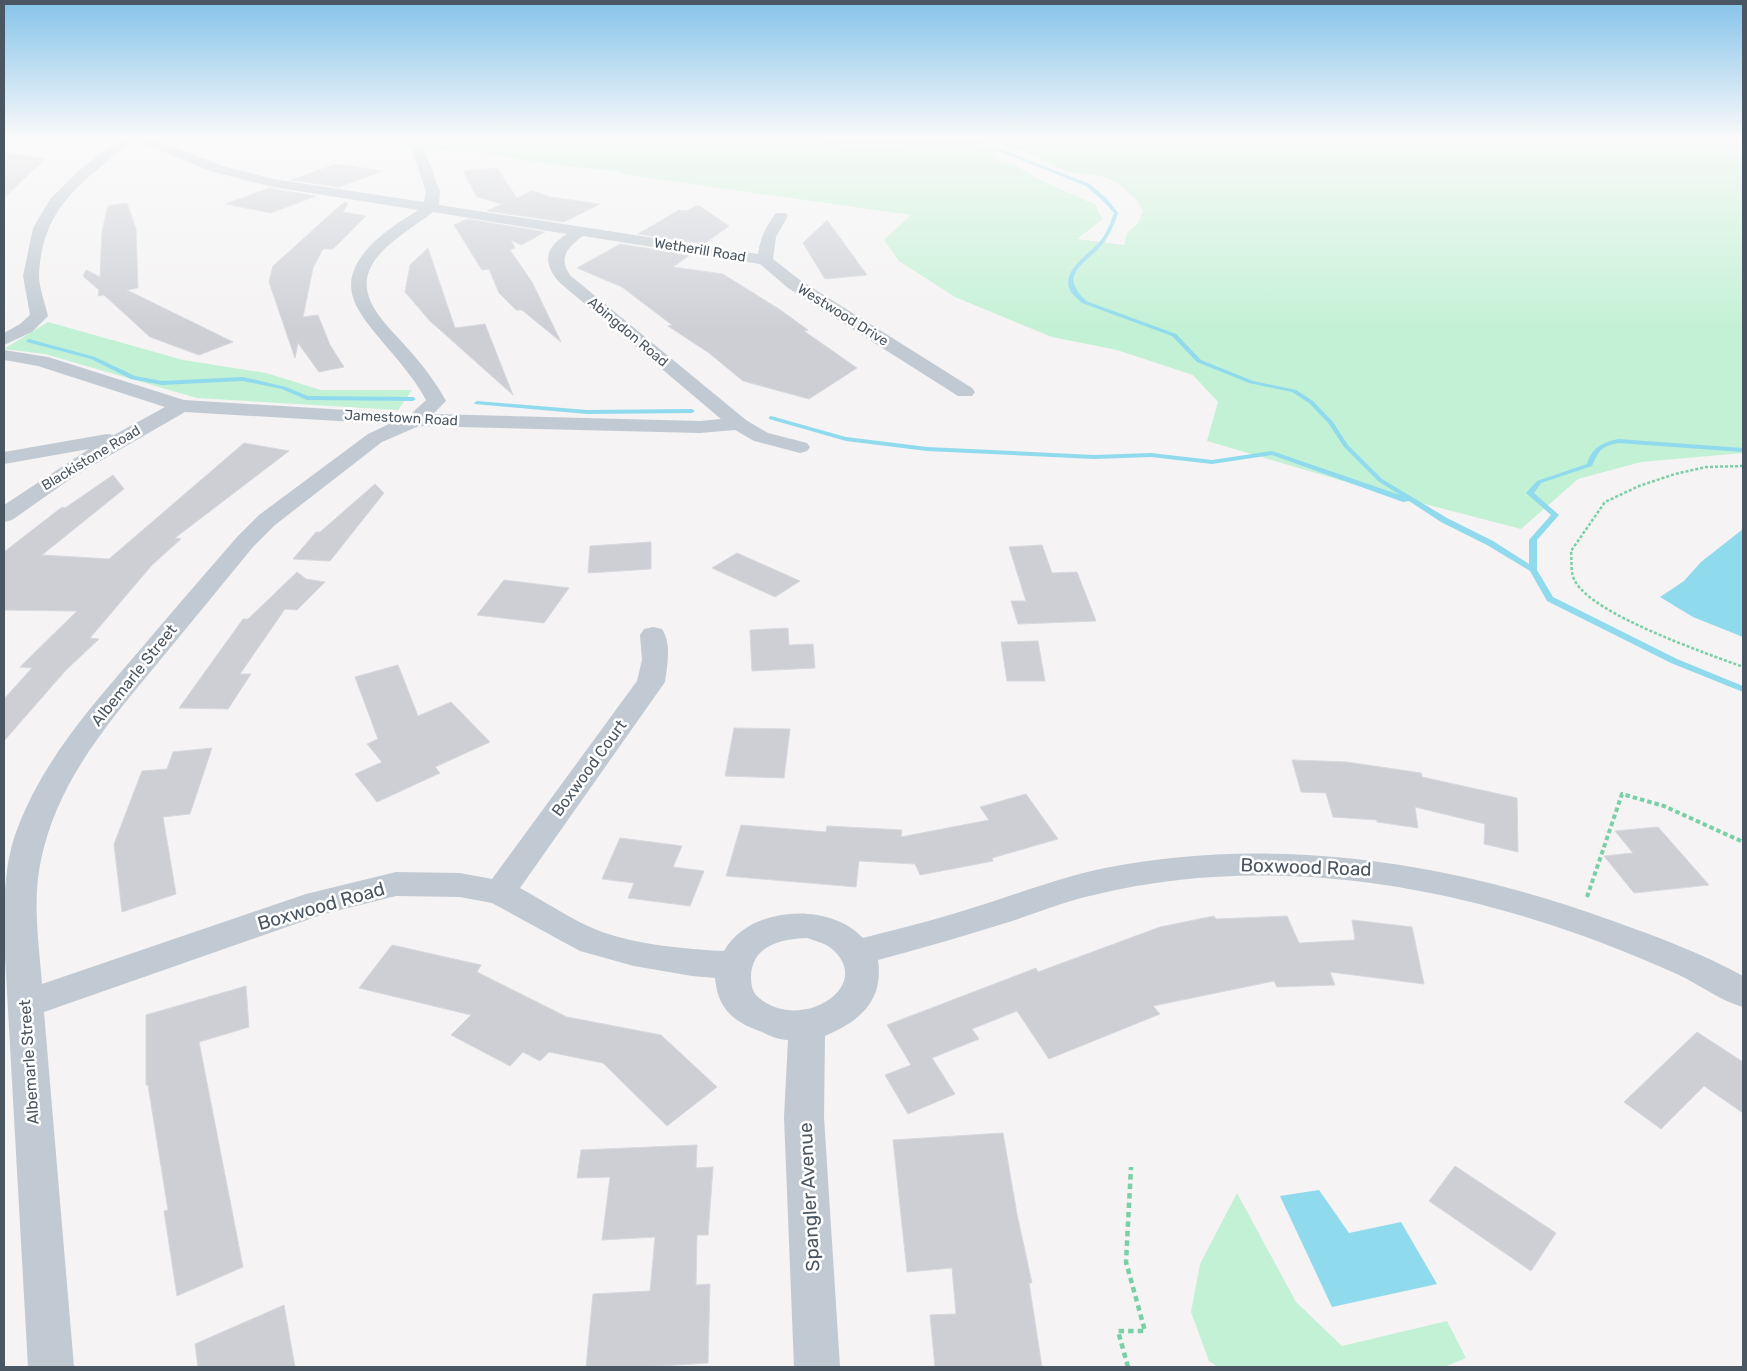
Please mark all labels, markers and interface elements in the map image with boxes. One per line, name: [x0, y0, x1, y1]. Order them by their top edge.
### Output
street label: Wetherill Road: [653, 234, 747, 266]
street label: Westwood Drive: [794, 280, 892, 350]
street label: Abingdon Road: [584, 294, 672, 370]
street label: Jamestown Road: [344, 407, 458, 429]
street label: Blackistone Road: [38, 422, 144, 494]
street label: Albemarle Street: [87, 620, 181, 730]
street label: Boxwood Court: [548, 716, 630, 820]
street label: Boxwood Road: [1240, 853, 1372, 881]
street label: Boxwood Road: [255, 877, 387, 935]
street label: Albemarle Street: [15, 999, 43, 1125]
street label: Spangler Avenue: [794, 1122, 824, 1272]

